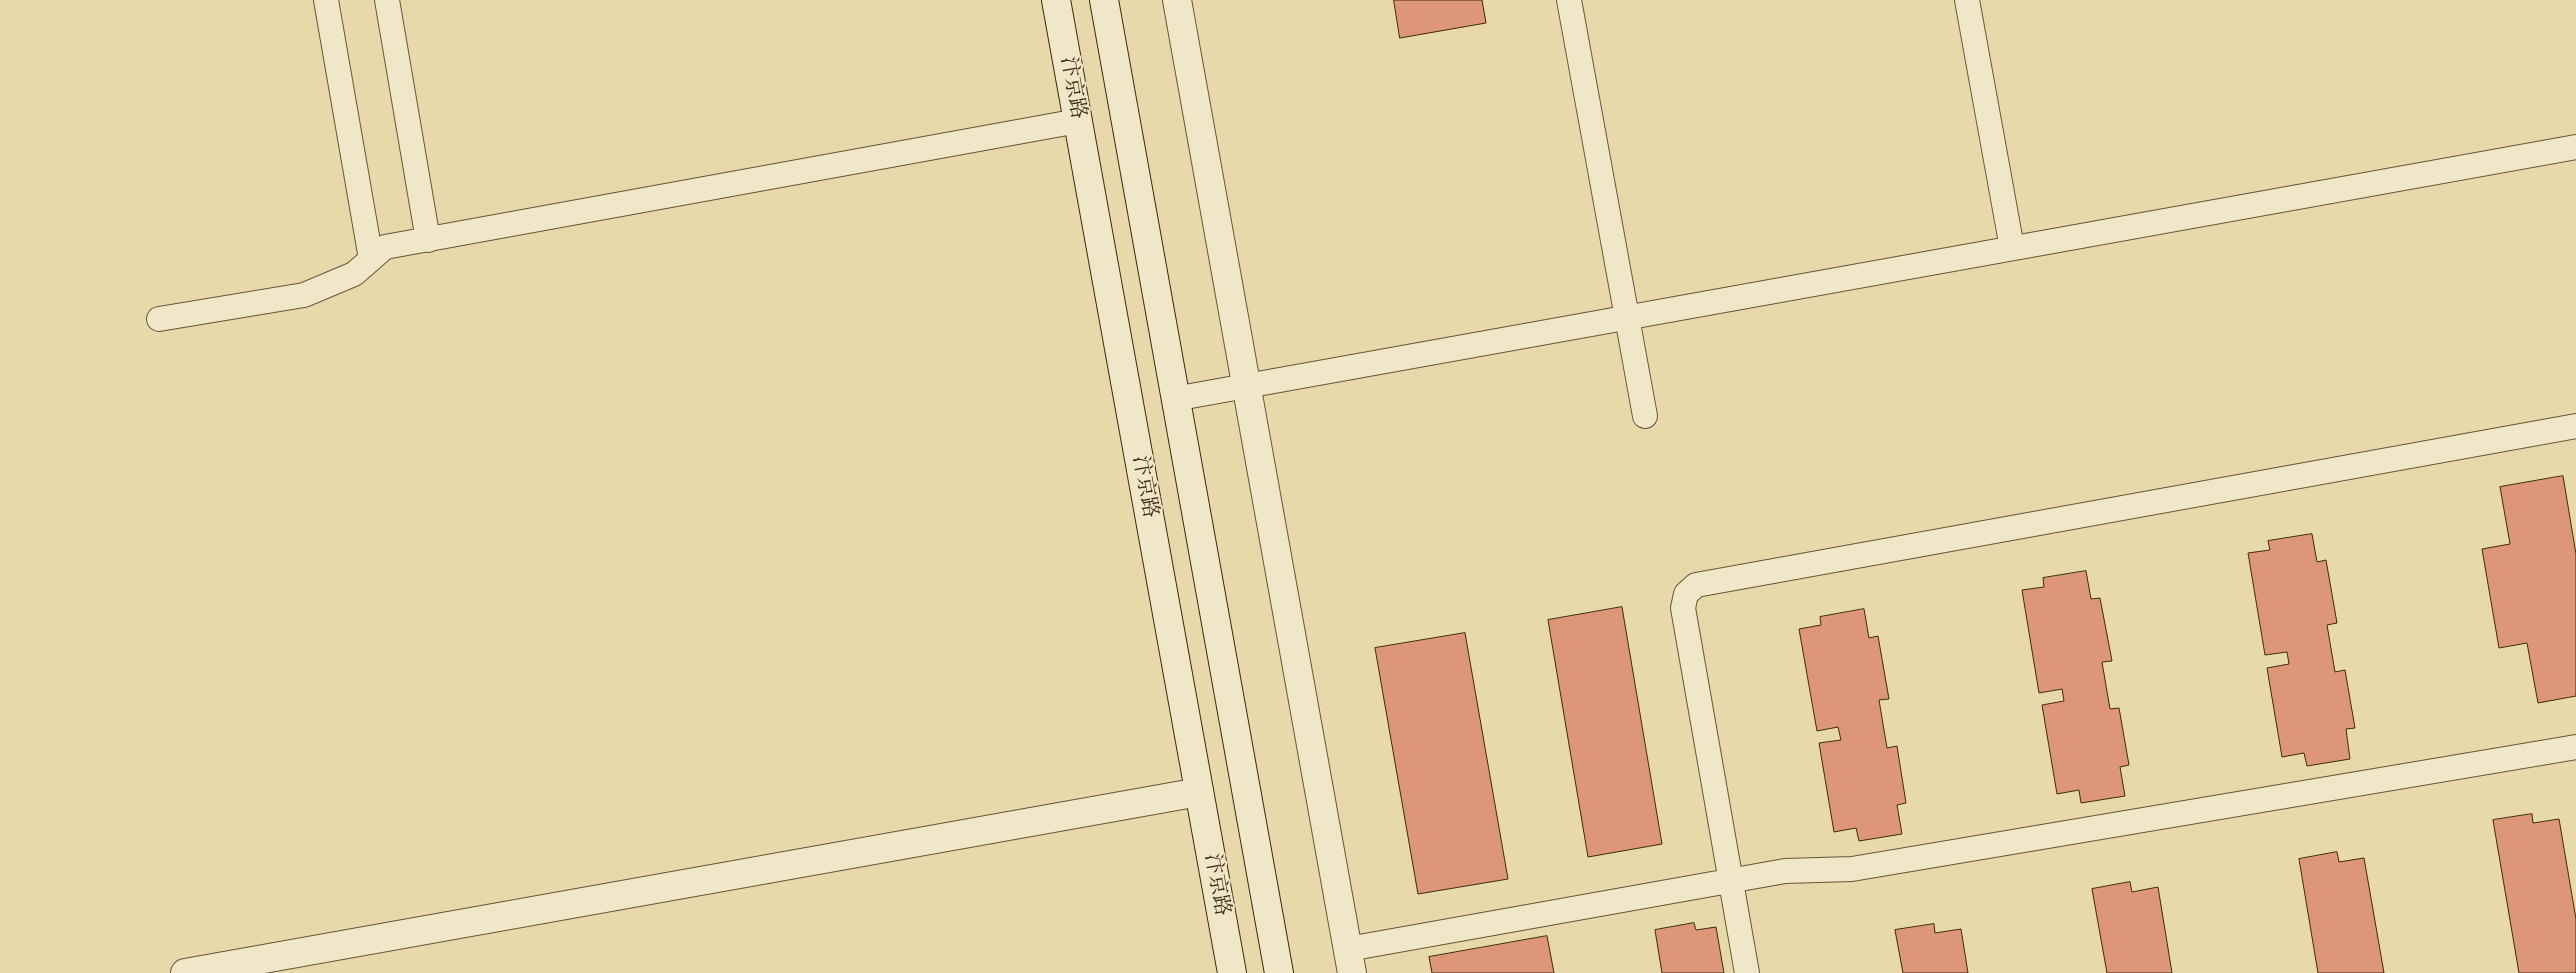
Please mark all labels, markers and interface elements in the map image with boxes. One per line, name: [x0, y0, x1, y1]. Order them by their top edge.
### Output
street label: 汴京路: [1054, 55, 1090, 121]
street label: 汴京路: [1126, 454, 1162, 520]
street label: 汴京路: [1198, 852, 1234, 918]

